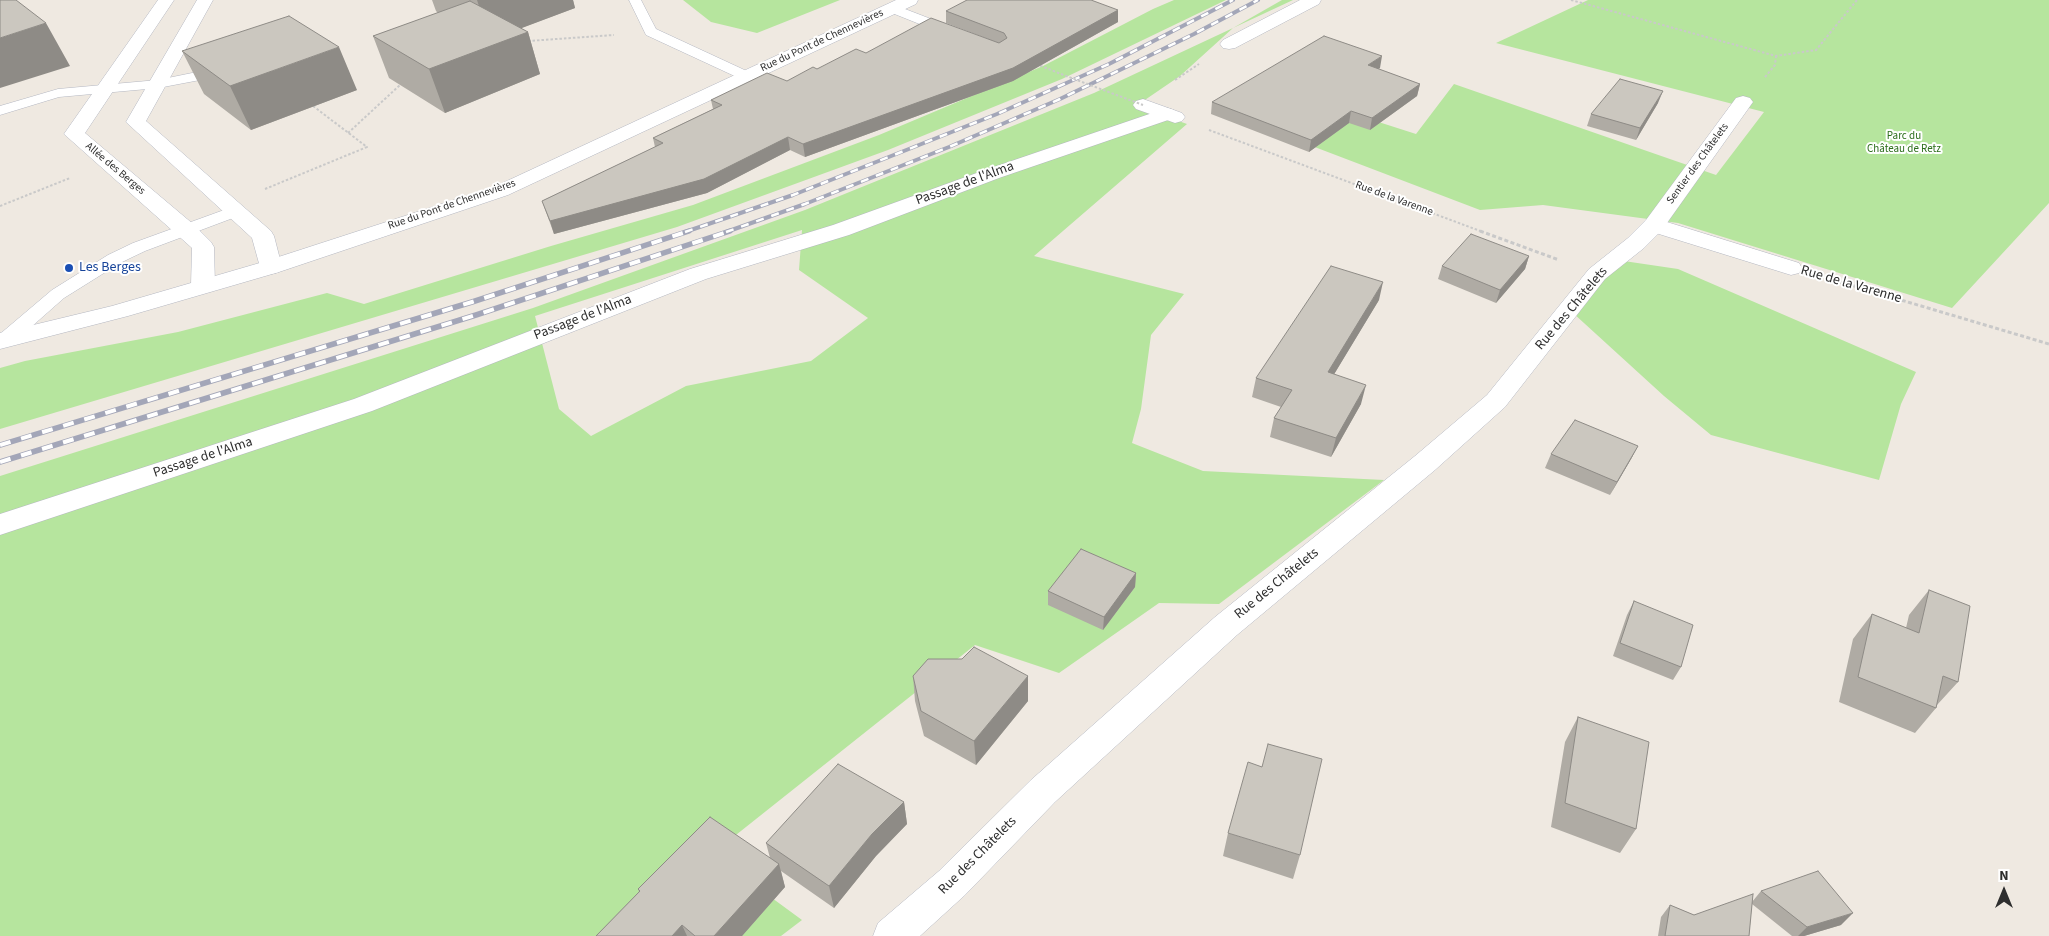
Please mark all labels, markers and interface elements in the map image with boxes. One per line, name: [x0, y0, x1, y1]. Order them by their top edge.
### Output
street label: Rue du Pont de Chennevières: [758, 7, 886, 75]
street label: Sentier des Châtelets: [1664, 121, 1732, 207]
park label: Parc du Château de Retz: [1867, 130, 1941, 156]
street label: Allée des Berges: [82, 140, 148, 198]
street label: Passage de l'Alma: [914, 158, 1016, 210]
street label: Rue du Pont de Chennevières: [386, 177, 518, 233]
street label: Rue de la Varenne: [1353, 179, 1435, 219]
place label: Les Berges: [79, 260, 141, 276]
marker: Les Berges: [63, 262, 75, 274]
street label: Rue de la Varenne: [1799, 263, 1903, 307]
street label: Rue des Châtelets: [1532, 264, 1612, 354]
street label: Passage de l'Alma: [532, 292, 634, 344]
street label: Passage de l'Alma: [151, 434, 255, 482]
street label: Rue des Châtelets: [1231, 545, 1323, 623]
street label: Rue des Châtelets: [935, 813, 1021, 899]
north arrow: [1979, 866, 2029, 916]
text: N: [1999, 866, 2009, 886]

